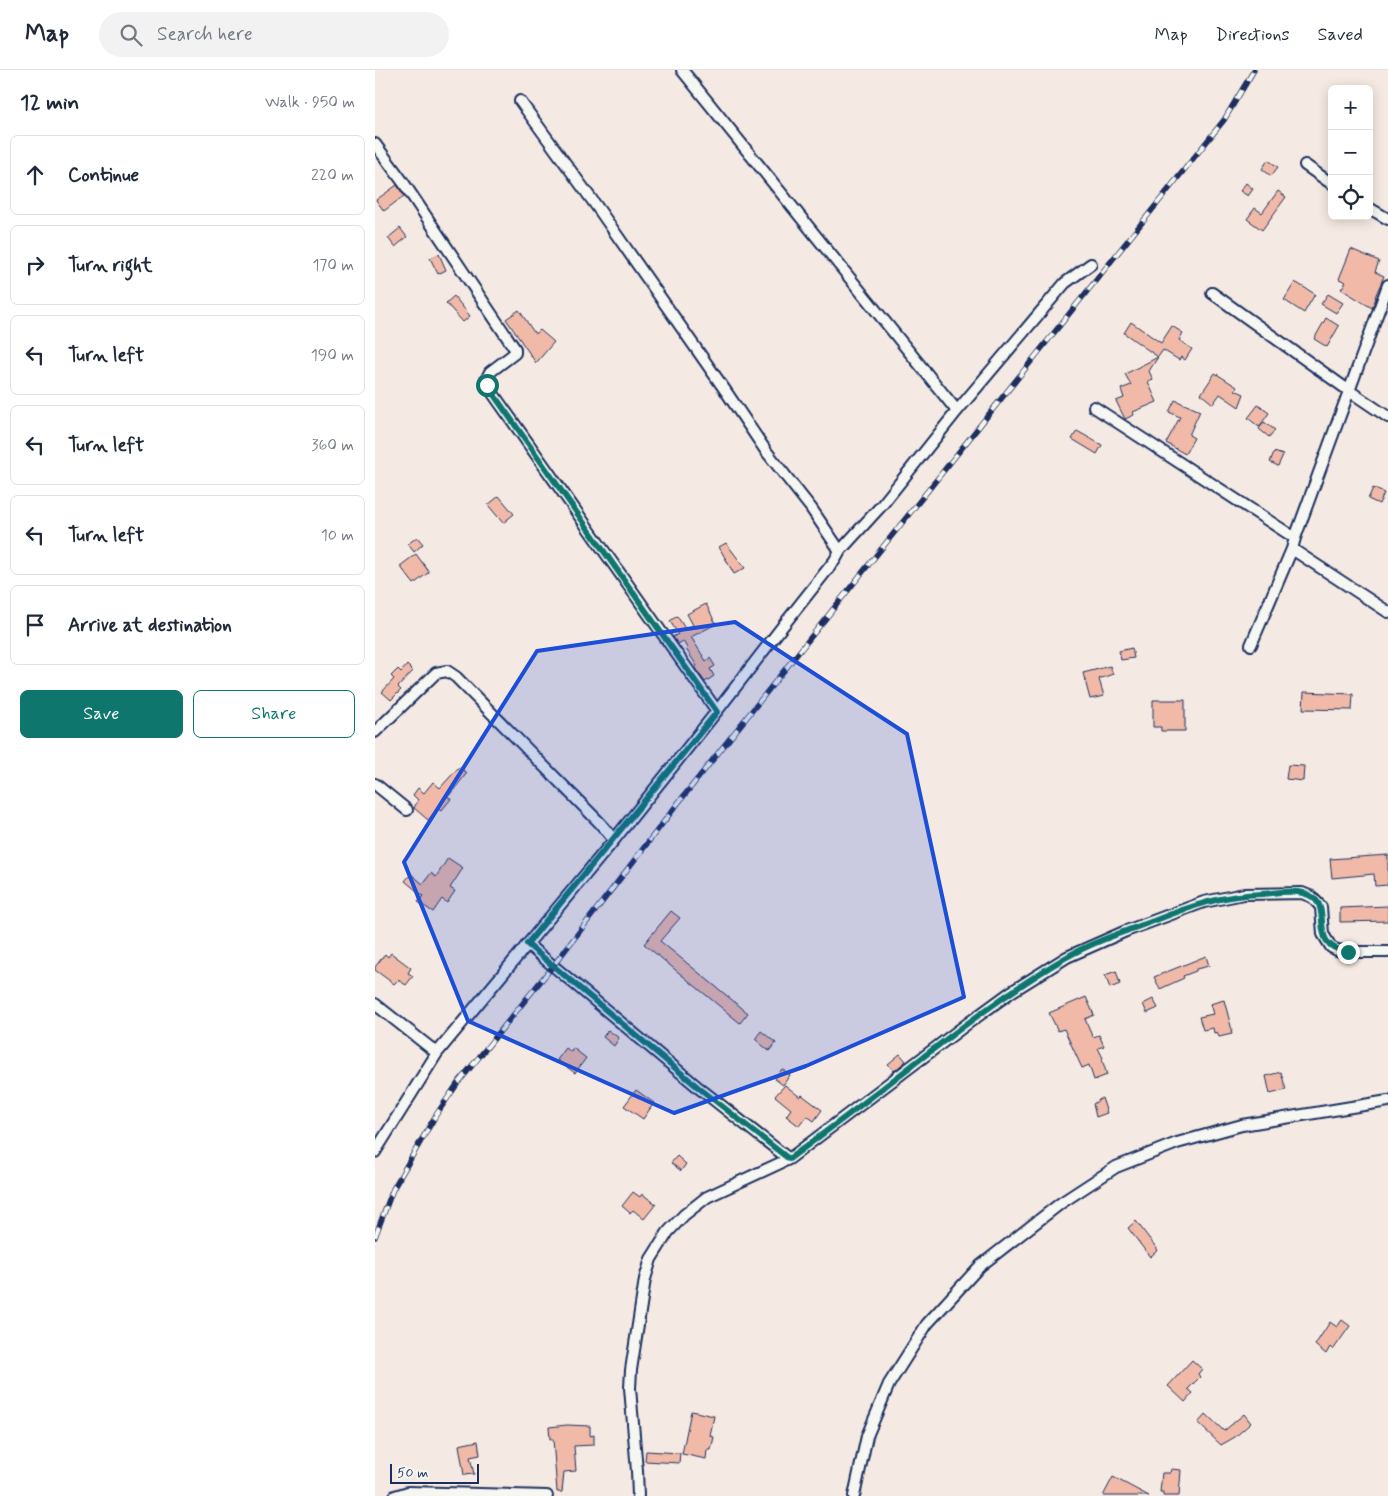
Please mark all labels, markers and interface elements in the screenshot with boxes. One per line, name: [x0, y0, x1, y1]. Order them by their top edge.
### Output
search box: [99, 12, 449, 57]
text: Map: [25, 19, 69, 50]
icon: search: [117, 21, 145, 49]
text: Search here: [157, 22, 253, 47]
text: Map: [1155, 23, 1188, 47]
text: Directions: [1216, 23, 1290, 47]
text: Saved: [1318, 23, 1363, 47]
map controls: [1328, 85, 1373, 220]
button: +: [1328, 85, 1373, 130]
text: 12 min: [20, 89, 79, 117]
text: Walk · 950 m: [265, 92, 355, 113]
button: −: [1328, 130, 1373, 175]
icon: ahead: [21, 161, 49, 189]
text: Continue: [68, 163, 139, 188]
text: 220 m: [311, 165, 354, 186]
button: locate: [1328, 175, 1373, 220]
icon: right: [21, 251, 49, 279]
text: Turn right: [68, 253, 152, 278]
text: 170 m: [312, 255, 354, 276]
icon: left: [21, 341, 49, 369]
text: Turn left: [68, 343, 144, 368]
text: 190 m: [311, 345, 354, 366]
route start: [476, 374, 499, 397]
icon: left: [21, 431, 49, 459]
text: Turn left: [68, 433, 144, 458]
text: 360 m: [311, 435, 354, 456]
icon: left: [21, 521, 49, 549]
text: Turn left: [68, 523, 144, 548]
text: 10 m: [321, 525, 354, 546]
icon: arrive: [21, 611, 49, 639]
text: Arrive at destination: [68, 613, 232, 638]
button: Save: [20, 690, 183, 738]
button: Share: [193, 690, 355, 738]
route end: [1337, 941, 1360, 964]
scale bar: [390, 1461, 479, 1484]
text: 50 m: [397, 1464, 428, 1482]

